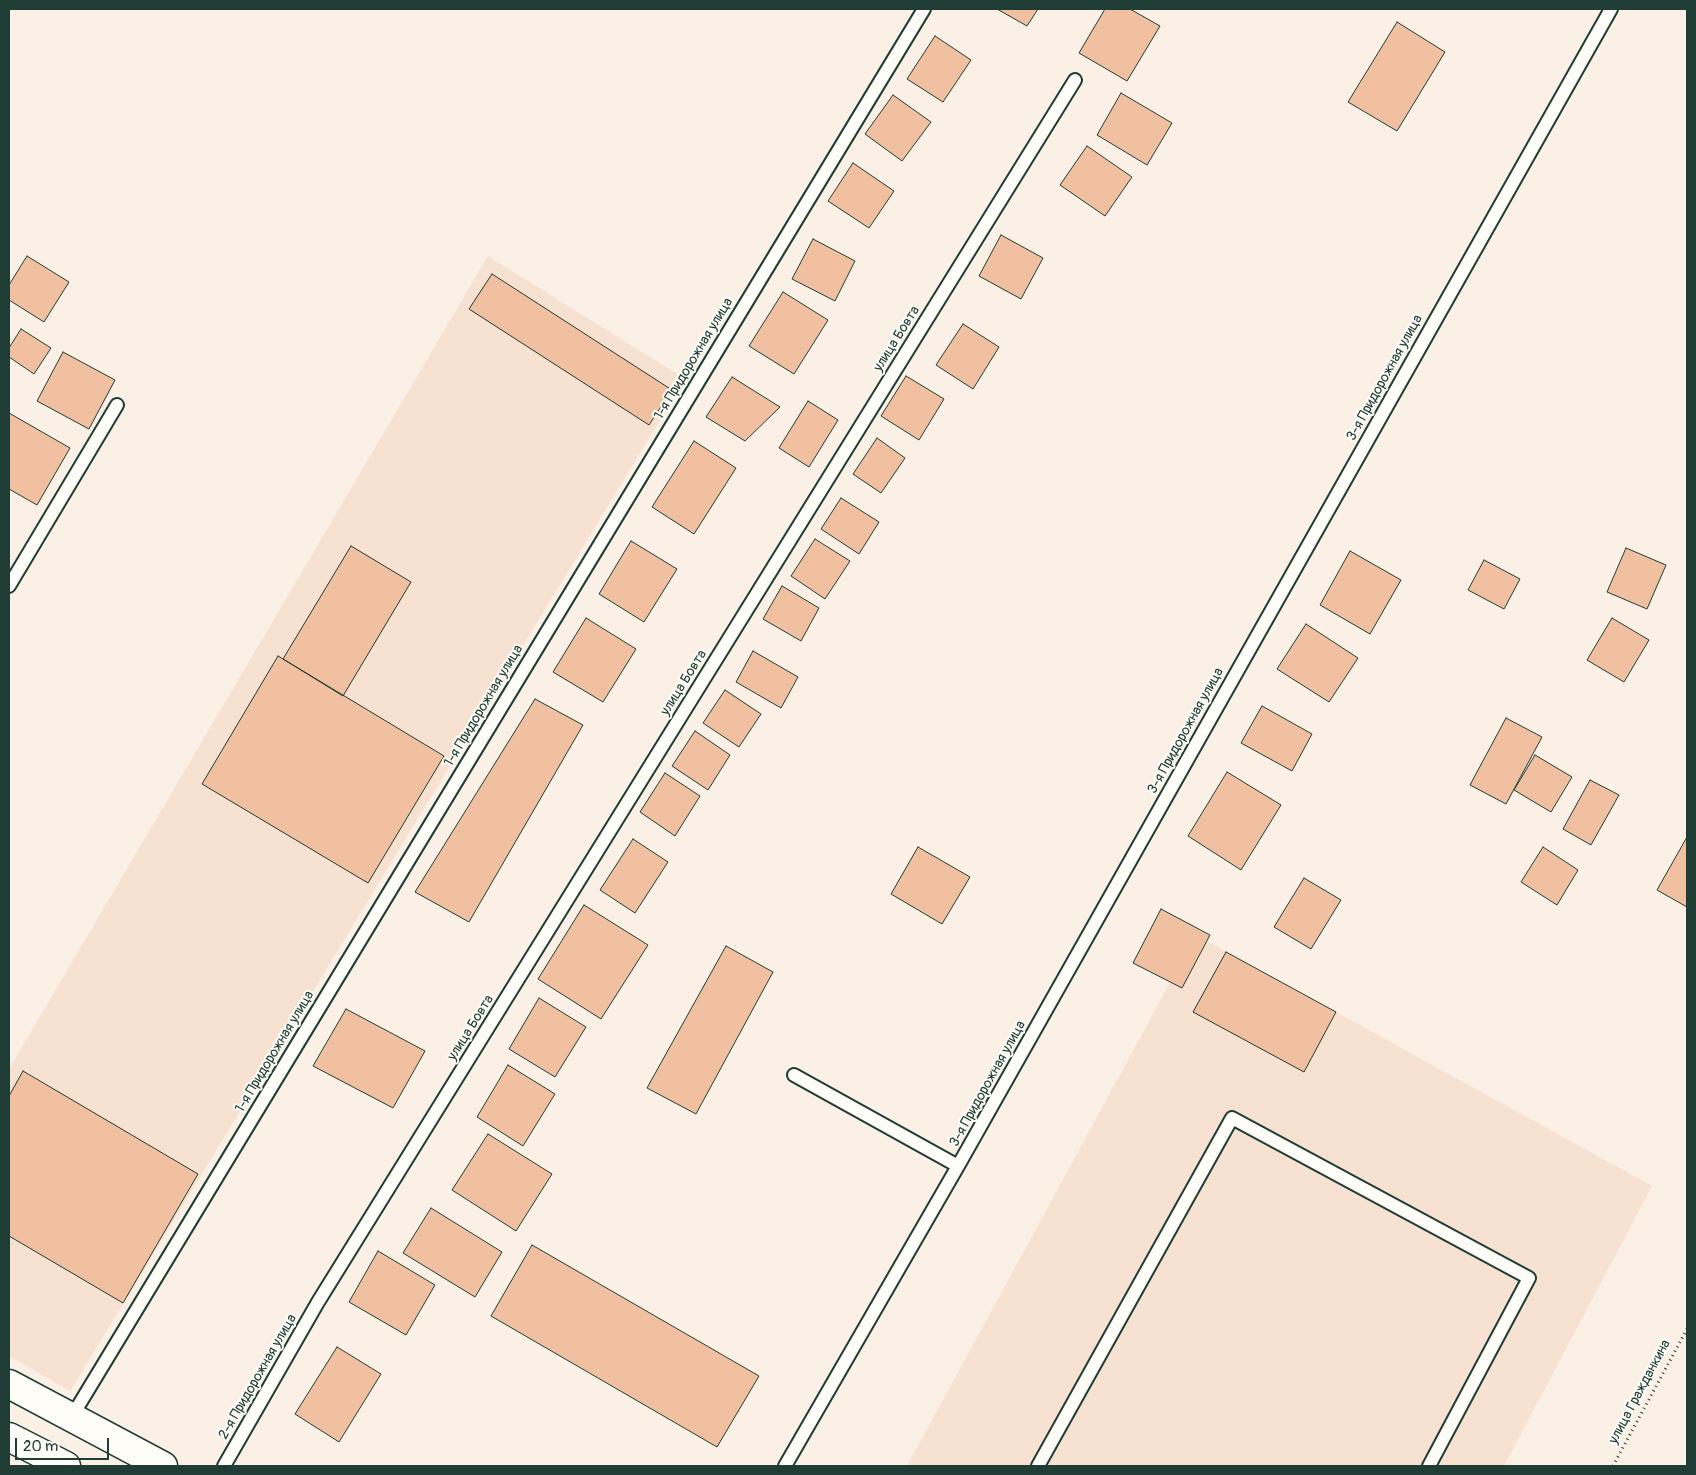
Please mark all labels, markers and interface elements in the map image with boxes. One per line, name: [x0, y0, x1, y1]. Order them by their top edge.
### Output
street label: 1-я Придорожная улица: [651, 295, 737, 423]
street label: улица Бовта: [870, 303, 924, 375]
street label: 3-я Придорожная улица: [1343, 312, 1427, 444]
street label: 1-я Придорожная улица: [441, 642, 527, 770]
street label: улица Бовта: [657, 647, 711, 719]
street label: 3-я Придорожная улица: [1144, 665, 1228, 797]
street label: 1-я Придорожная улица: [232, 988, 318, 1116]
street label: улица Бовта: [444, 992, 498, 1064]
street label: 3-я Придорожная улица: [946, 1018, 1030, 1150]
street label: 2-я Придорожная улица: [215, 1311, 301, 1443]
street label: улица Гражданкина: [1605, 1337, 1675, 1447]
scale bar: [18, 1428, 111, 1460]
text: 20 m: [23, 1437, 58, 1456]

